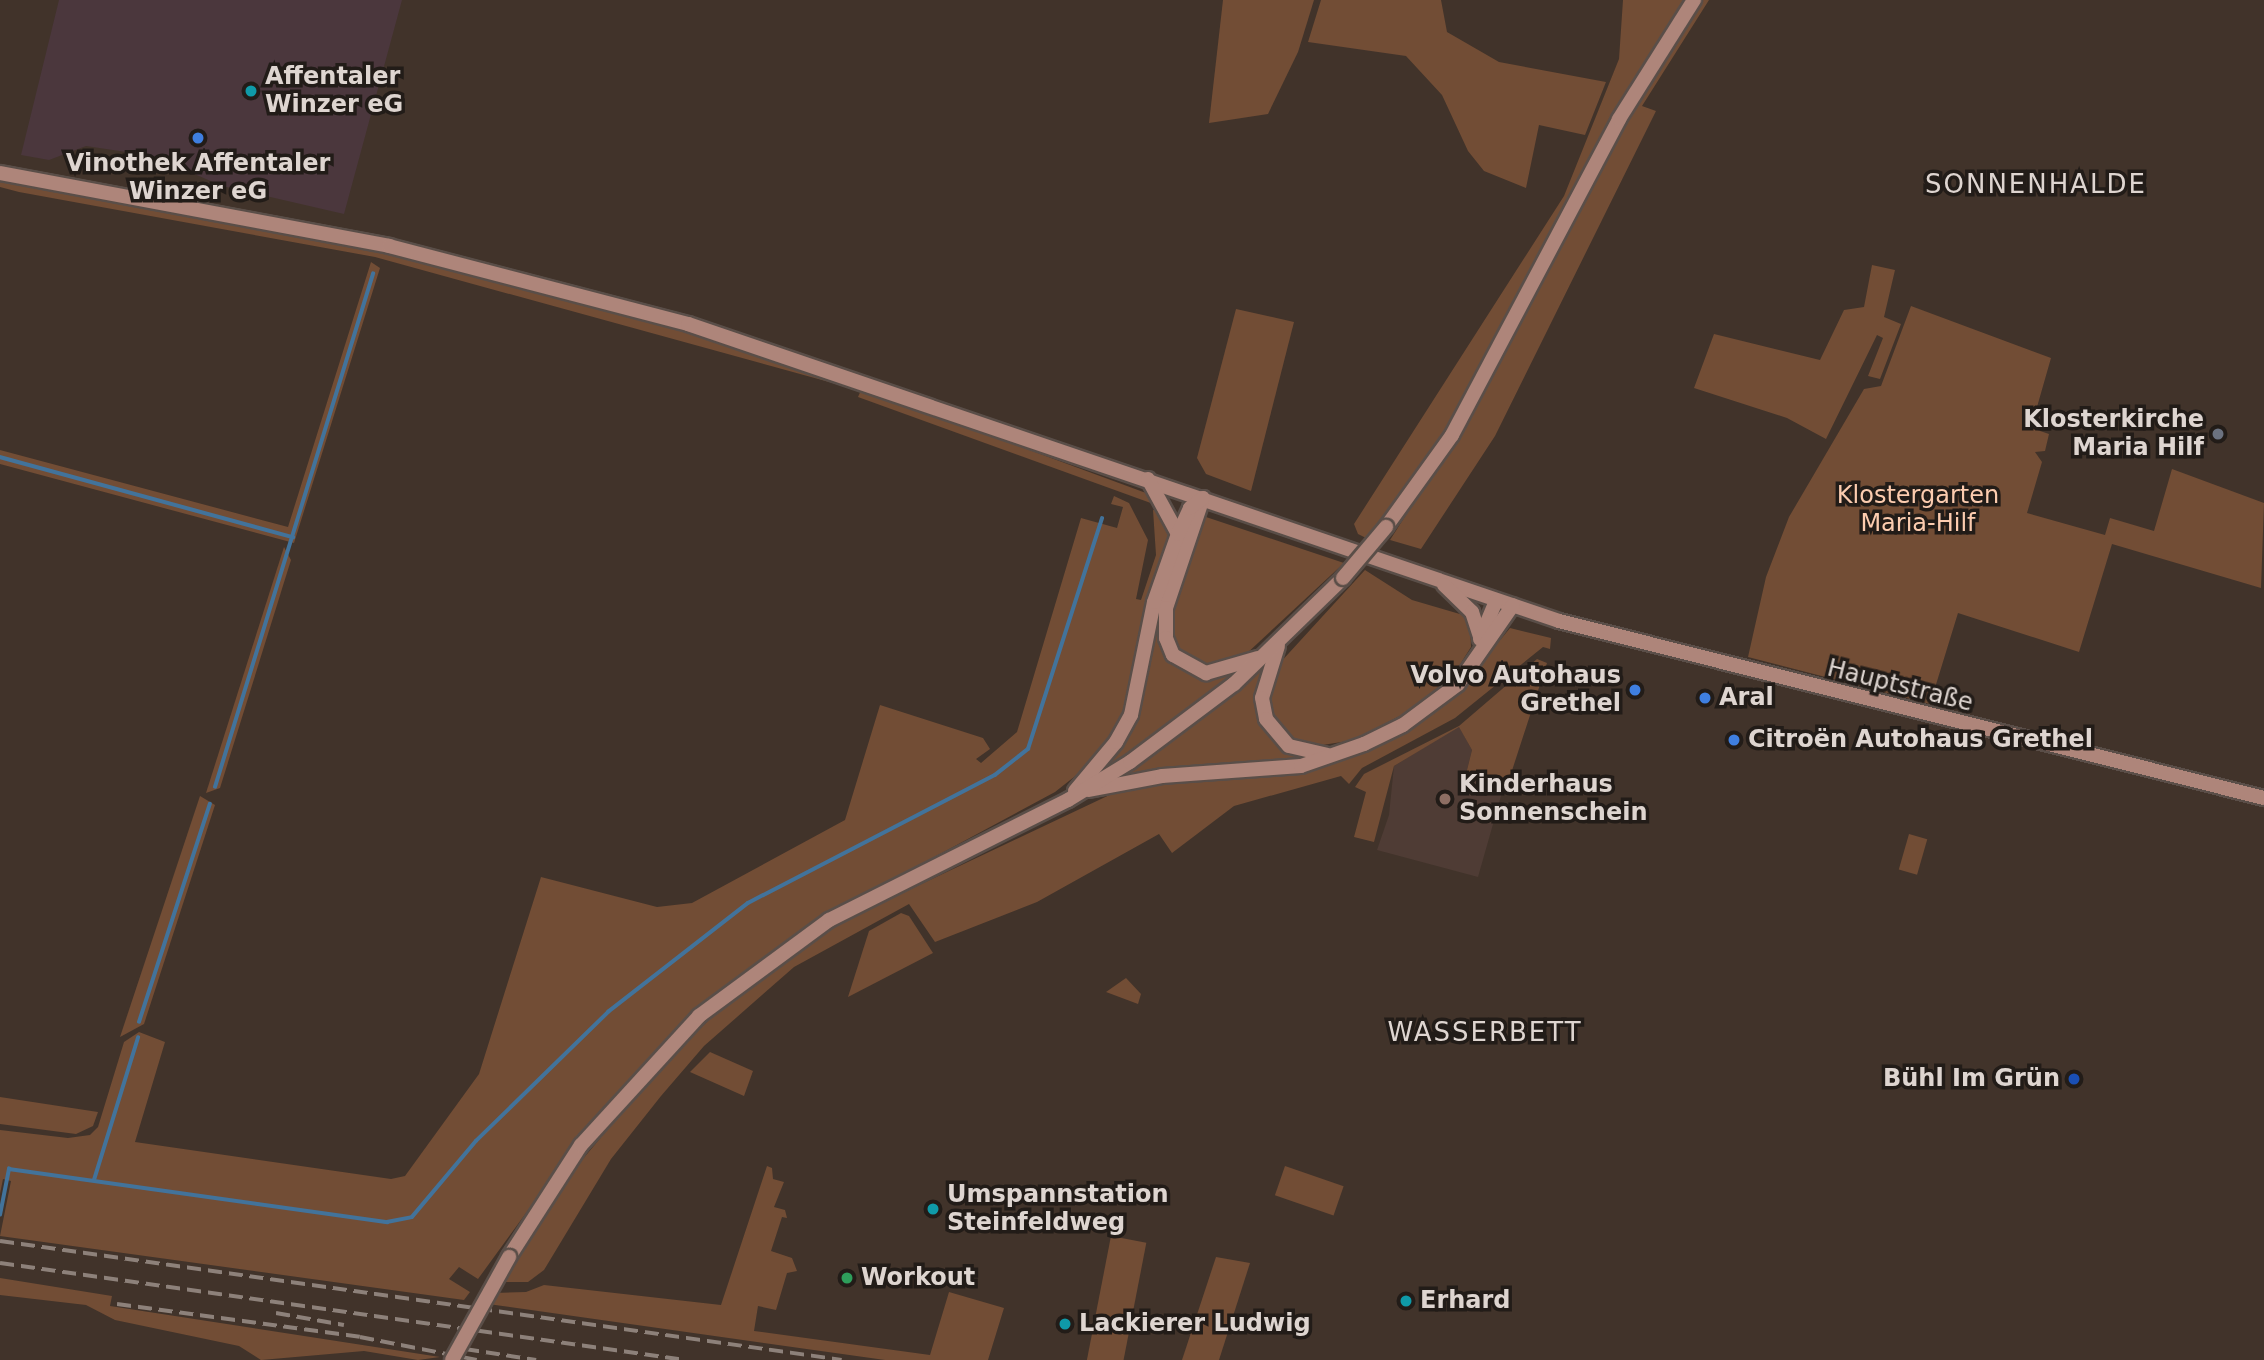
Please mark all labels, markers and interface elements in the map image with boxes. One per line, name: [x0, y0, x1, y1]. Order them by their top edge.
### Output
place label: Affentaler Winzer eG: [265, 63, 403, 119]
marker: Affentaler Winzer eG: [243, 83, 259, 99]
marker: Vinothek Affentaler Winzer eG: [190, 130, 206, 146]
place label: Vinothek Affentaler Winzer eG: [66, 150, 330, 206]
district label: SONNENHALDE: [1926, 169, 2146, 201]
place label: Klosterkirche Maria Hilf: [2023, 406, 2204, 462]
marker: Klosterkirche Maria Hilf: [2210, 426, 2226, 442]
park label: Klostergarten Maria-Hilf: [1837, 482, 1999, 538]
street label: Hauptstraße: [1824, 654, 1976, 718]
place label: Volvo Autohaus Grethel: [1410, 662, 1621, 718]
marker: Volvo Autohaus Grethel: [1627, 682, 1643, 698]
place label: Aral: [1719, 684, 1774, 712]
marker: Aral: [1697, 690, 1713, 706]
place label: Citroën Autohaus Grethel: [1748, 726, 2093, 754]
marker: Citroën Autohaus Grethel: [1726, 732, 1742, 748]
place label: Kinderhaus Sonnenschein: [1459, 771, 1647, 827]
marker: Kinderhaus Sonnenschein: [1437, 791, 1453, 807]
district label: WASSERBETT: [1389, 1017, 1581, 1049]
place label: Bühl Im Grün: [1883, 1065, 2060, 1093]
marker: Bühl Im Grün: [2066, 1071, 2082, 1087]
place label: Umspannstation Steinfeldweg: [947, 1181, 1169, 1237]
marker: Umspannstation Steinfeldweg: [925, 1201, 941, 1217]
place label: Workout: [861, 1264, 975, 1292]
marker: Workout: [839, 1270, 855, 1286]
place label: Erhard: [1420, 1287, 1511, 1315]
marker: Erhard: [1398, 1293, 1414, 1309]
place label: Lackierer Ludwig: [1079, 1310, 1311, 1338]
marker: Lackierer Ludwig: [1057, 1316, 1073, 1332]

